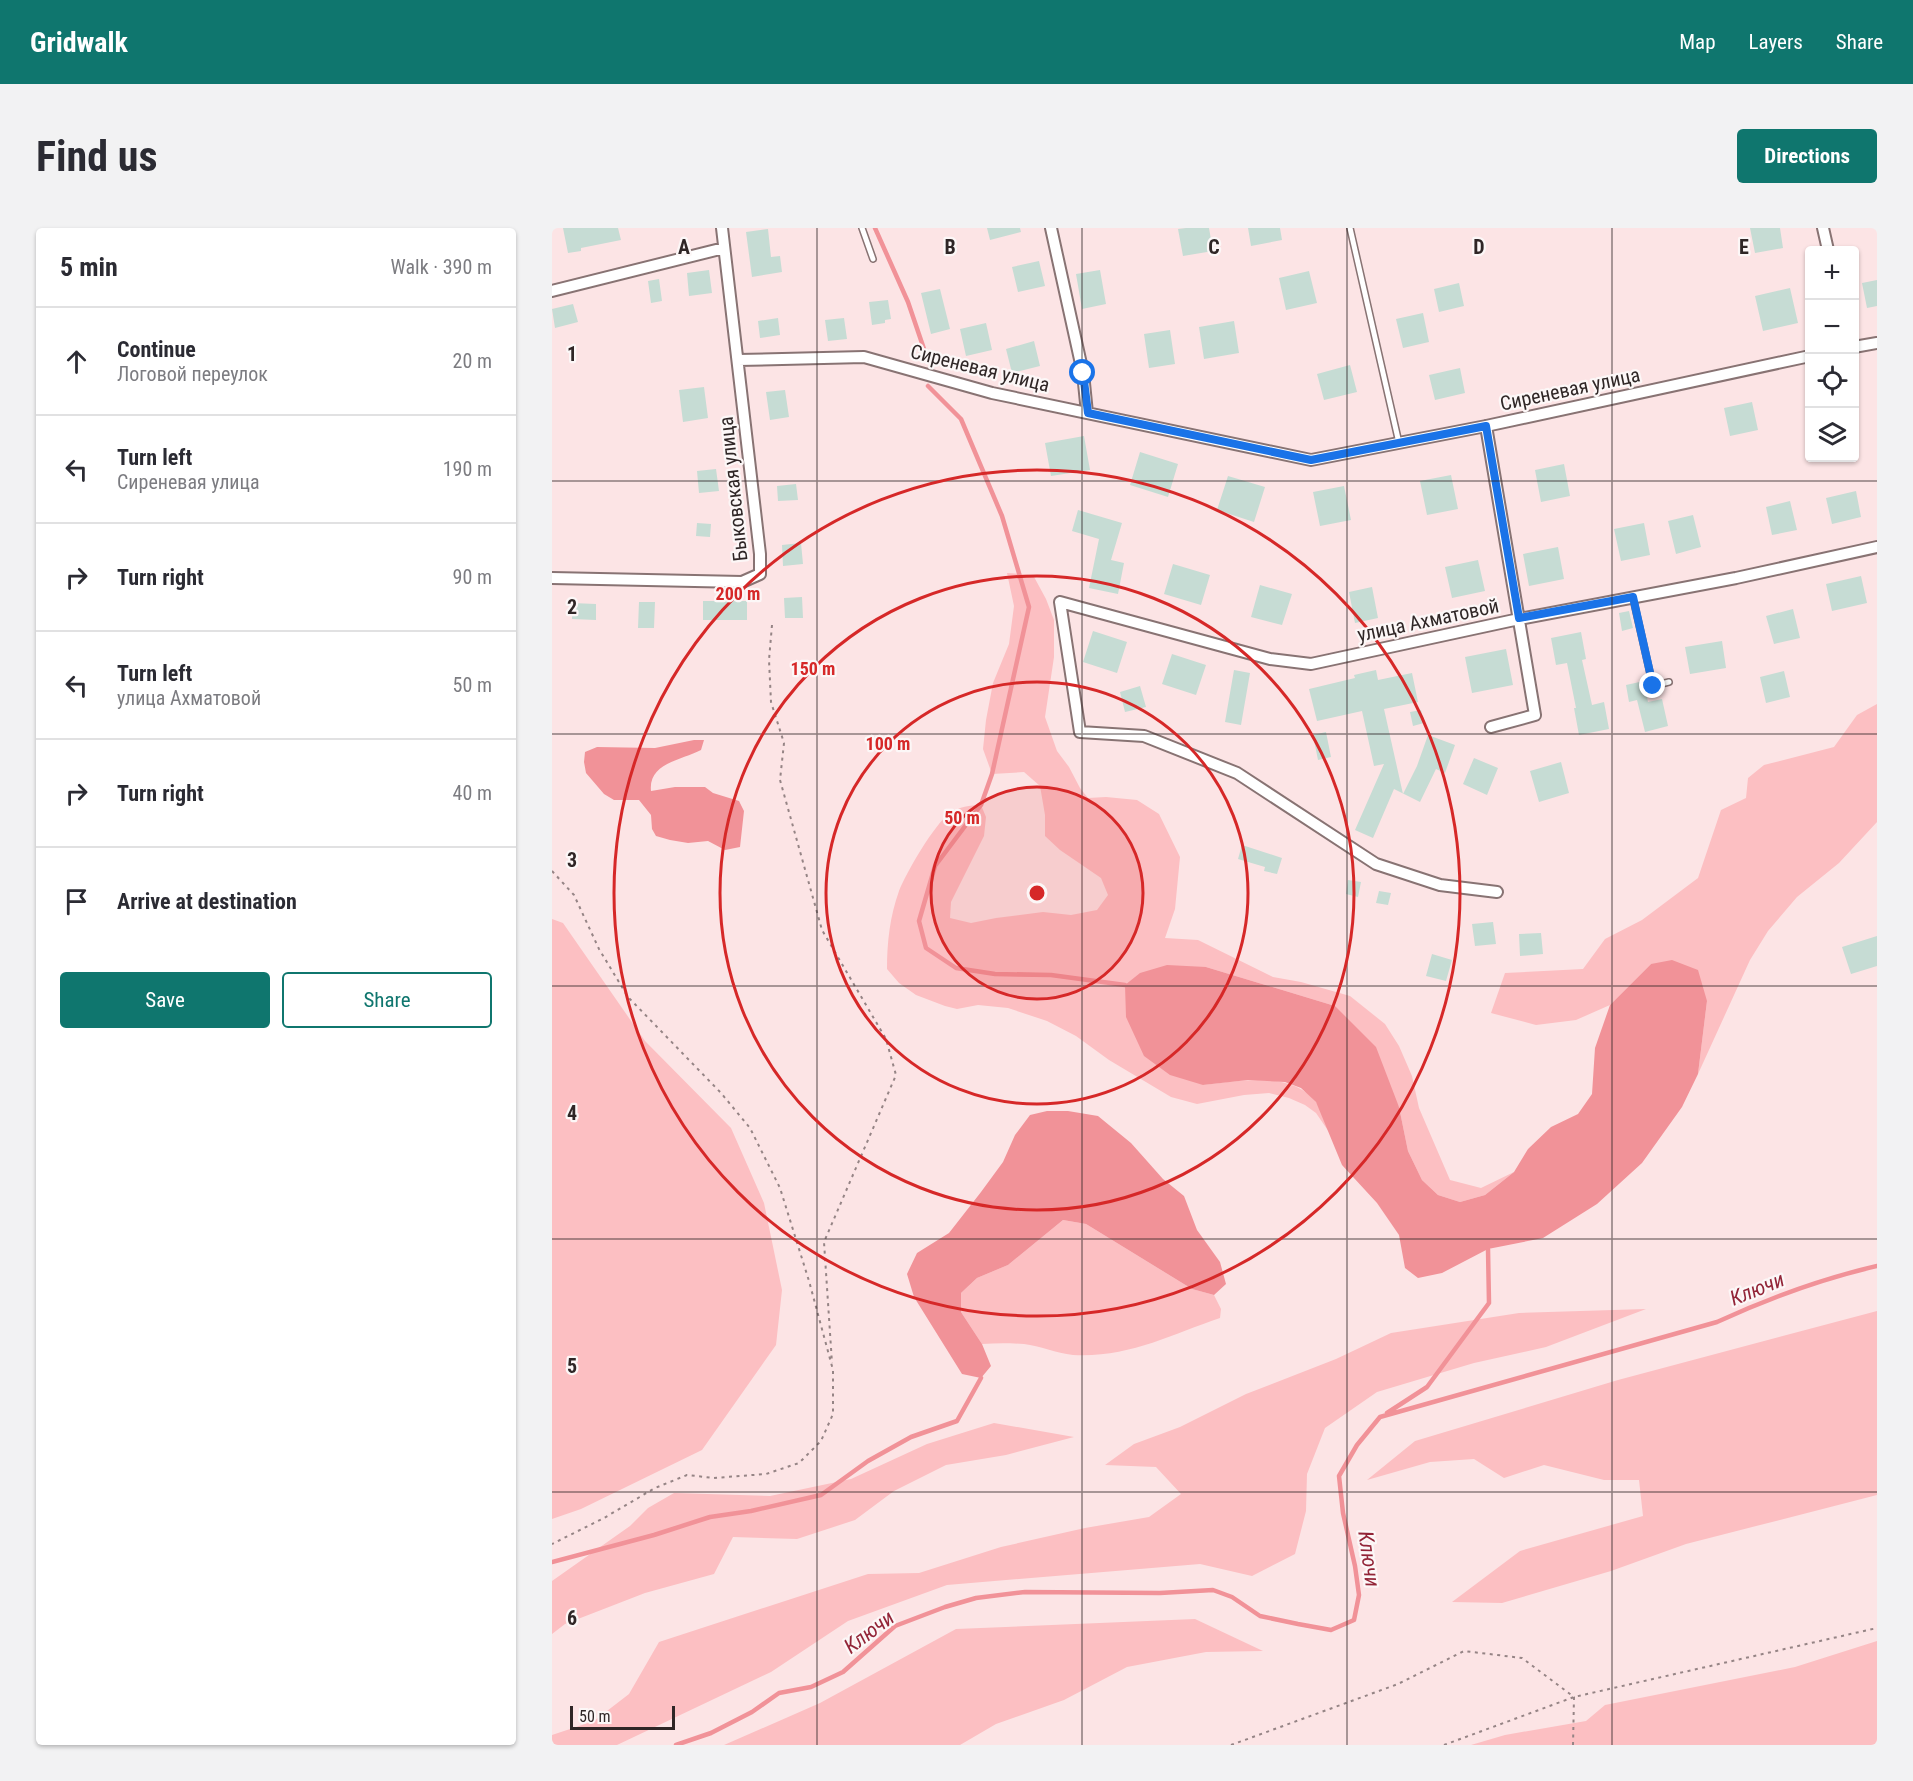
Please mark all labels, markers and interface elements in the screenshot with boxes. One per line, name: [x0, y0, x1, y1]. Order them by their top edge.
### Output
text: Gridwalk: [30, 26, 128, 59]
text: Map: [1679, 30, 1716, 54]
text: Layers: [1749, 30, 1803, 54]
text: Share: [1836, 30, 1883, 54]
button: Directions: [1737, 129, 1877, 183]
text: Find us: [36, 132, 157, 181]
text: A: [678, 235, 690, 259]
text: B: [944, 235, 956, 259]
text: C: [1208, 235, 1220, 259]
text: D: [1473, 235, 1485, 259]
text: E: [1739, 235, 1749, 259]
map controls: [1805, 246, 1859, 462]
button: +: [1805, 246, 1859, 300]
text: 5 min: [60, 252, 118, 282]
text: Walk · 390 m: [391, 255, 492, 279]
button: −: [1805, 300, 1859, 354]
text: Continue: [117, 337, 196, 362]
street label: Сиреневая улица: [908, 339, 1052, 397]
text: 1: [567, 342, 577, 366]
icon: ahead: [60, 345, 93, 378]
text: 20 m: [453, 349, 492, 373]
button: locate: [1805, 354, 1859, 408]
route start: [1069, 359, 1095, 385]
text: Логовой переулок: [117, 362, 268, 386]
street label: Сиреневая улица: [1498, 362, 1642, 416]
button: layers: [1805, 408, 1859, 462]
street label: Быковская улица: [713, 416, 753, 562]
text: Turn left: [117, 445, 192, 470]
icon: left: [60, 453, 93, 486]
text: 190 m: [443, 457, 492, 481]
text: Сиреневая улица: [117, 470, 260, 494]
icon: right: [60, 561, 93, 594]
text: Turn right: [117, 565, 204, 590]
text: 90 m: [453, 565, 492, 589]
text: 200 m: [716, 583, 760, 604]
street label: улица Ахматовой: [1355, 593, 1501, 647]
text: 2: [567, 595, 577, 619]
text: 150 m: [791, 658, 835, 679]
text: Turn left: [117, 661, 192, 686]
icon: left: [60, 669, 93, 702]
route end: [1639, 672, 1665, 698]
text: 50 m: [453, 673, 492, 697]
text: улица Ахматовой: [117, 686, 261, 710]
text: 100 m: [866, 733, 910, 754]
icon: right: [60, 777, 93, 810]
text: Turn right: [117, 781, 204, 806]
text: 40 m: [453, 781, 492, 805]
text: 50 m: [944, 807, 980, 828]
text: 3: [567, 848, 577, 872]
centre of rings: [1027, 883, 1047, 903]
icon: arrive: [60, 885, 93, 918]
text: Arrive at destination: [117, 889, 297, 914]
button: Save: [60, 972, 270, 1028]
button: Share: [282, 972, 492, 1028]
text: 4: [567, 1101, 577, 1125]
water label: Ключи: [1726, 1267, 1788, 1311]
text: 5: [567, 1354, 577, 1378]
water label: Ключи: [1353, 1529, 1385, 1589]
water label: Ключи: [839, 1605, 899, 1659]
text: 6: [567, 1606, 577, 1630]
scale bar: [570, 1703, 675, 1730]
text: 50 m: [579, 1707, 611, 1726]

